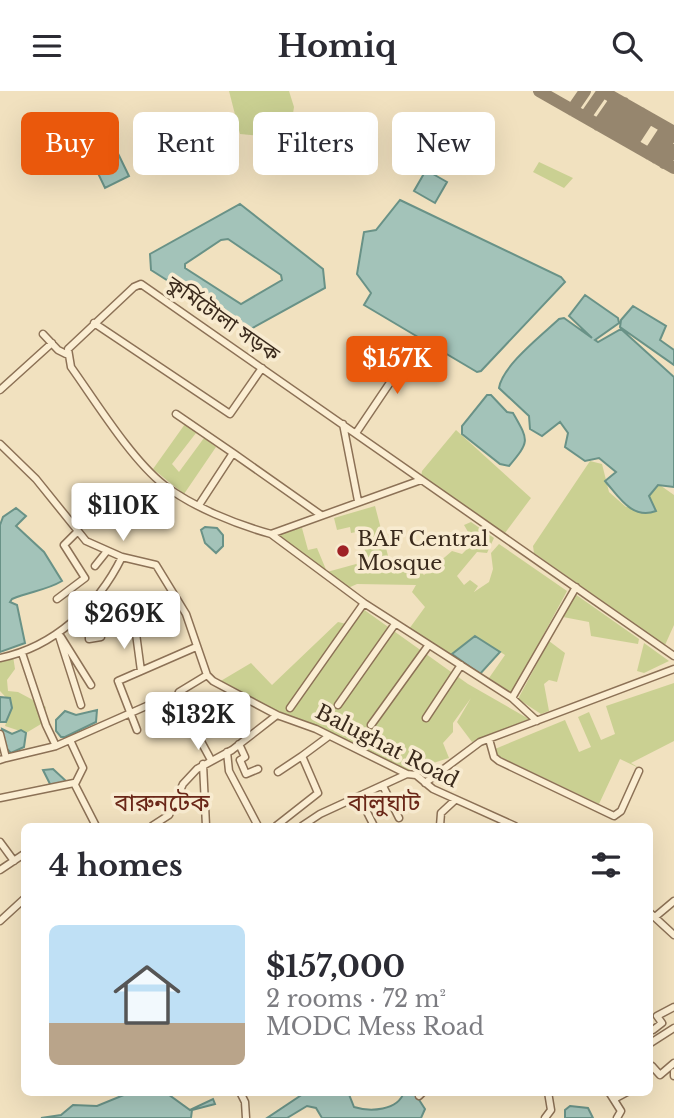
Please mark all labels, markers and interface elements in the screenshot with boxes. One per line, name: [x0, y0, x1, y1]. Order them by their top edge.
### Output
text: Homiq: [277, 26, 397, 66]
icon: menu: [28, 27, 66, 65]
icon: search: [608, 27, 646, 65]
chip: Buy: [21, 112, 119, 175]
chip: Rent: [133, 112, 239, 175]
chip: Filters: [253, 112, 378, 175]
chip: New: [392, 112, 495, 175]
street label: কুর্মিটোলা সড়ক: [161, 270, 285, 368]
pin: $157K: [348, 337, 446, 396]
text: $157K: [362, 345, 432, 373]
pin: $110K: [74, 483, 172, 543]
text: $110K: [87, 492, 159, 520]
place label: BAF Central Mosque: [357, 526, 488, 576]
marker: BAF Central Mosque: [335, 543, 351, 559]
pin: $269K: [75, 591, 173, 651]
text: $269K: [84, 600, 164, 628]
pin: $132K: [149, 693, 247, 752]
street label: Balughat Road: [311, 699, 463, 793]
text: $132K: [161, 701, 235, 729]
district label: বারুনটেক: [113, 788, 210, 817]
district label: বালুঘাট: [347, 788, 421, 817]
icon: filters: [587, 846, 625, 884]
text: 4 homes: [49, 847, 183, 884]
text: $157,000: [266, 948, 405, 985]
icon: home: [105, 953, 189, 1037]
text: 2 rooms · 72 m²: [266, 985, 446, 1013]
text: MODC Mess Road: [266, 1013, 484, 1041]

